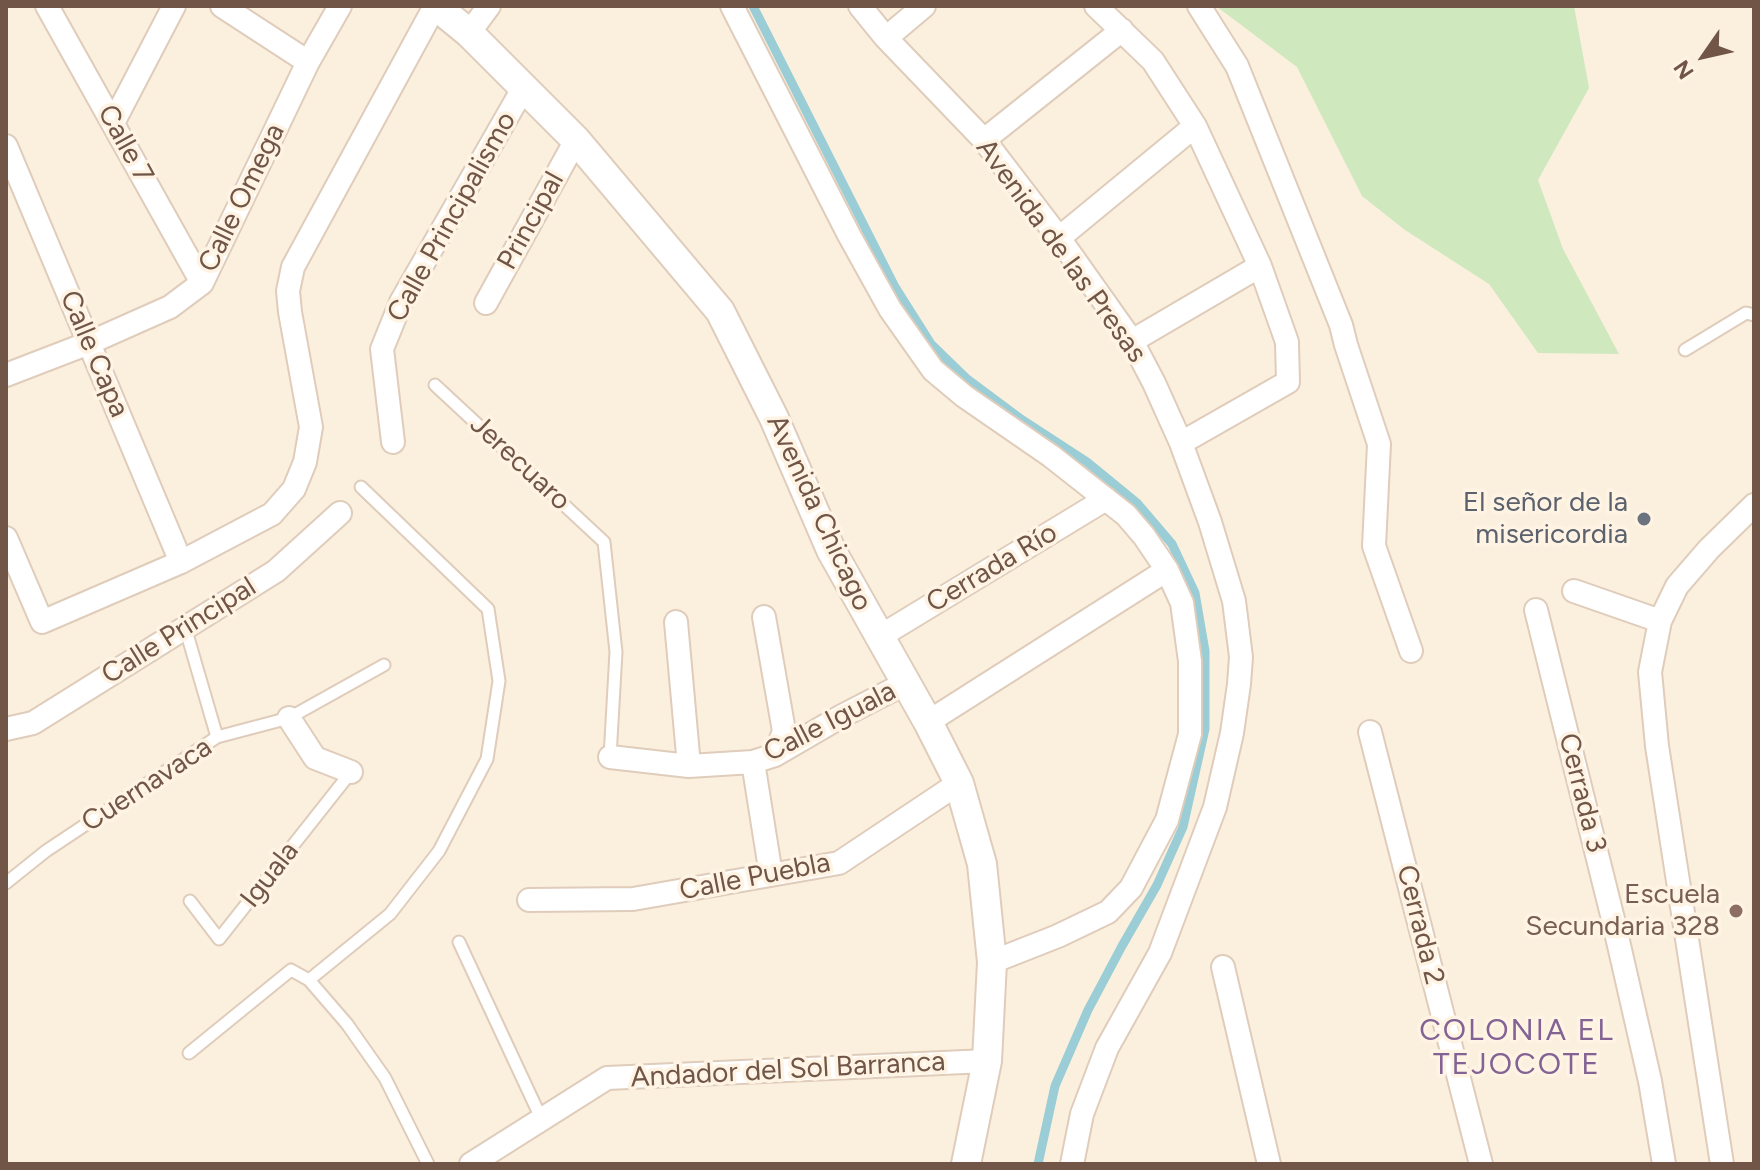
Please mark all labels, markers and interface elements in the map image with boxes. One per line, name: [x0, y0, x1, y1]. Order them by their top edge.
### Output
north arrow: [1664, 16, 1744, 96]
text: N: [1668, 55, 1700, 84]
street label: Calle 7: [90, 99, 160, 189]
street label: Calle Principalismo: [380, 106, 524, 328]
street label: Calle Omega: [192, 118, 292, 278]
street label: Avenida de las Presas: [969, 133, 1153, 369]
street label: Principal: [491, 166, 571, 276]
street label: Calle Capa: [52, 286, 136, 422]
street label: Jerecuaro: [463, 408, 577, 518]
street label: Avenida Chicago: [759, 410, 879, 616]
place label: El señor de la misericordia: [1463, 486, 1628, 552]
marker: El señor de la misericordia: [1635, 510, 1653, 528]
street label: Cerrada Río: [921, 516, 1063, 620]
street label: Calle Principal: [96, 570, 262, 692]
street label: Calle Iguala: [759, 674, 901, 770]
street label: Cerrada 3: [1551, 730, 1613, 856]
street label: Cuernavaca: [76, 731, 218, 839]
street label: Iguala: [234, 835, 306, 915]
street label: Calle Puebla: [677, 846, 833, 908]
street label: Cerrada 2: [1389, 862, 1451, 988]
place label: Escuela Secundaria 328: [1525, 878, 1720, 944]
marker: Escuela Secundaria 328: [1727, 902, 1745, 920]
district label: COLONIA EL TEJOCOTE: [1419, 1013, 1615, 1084]
street label: Andador del Sol Barranca: [630, 1045, 946, 1095]

